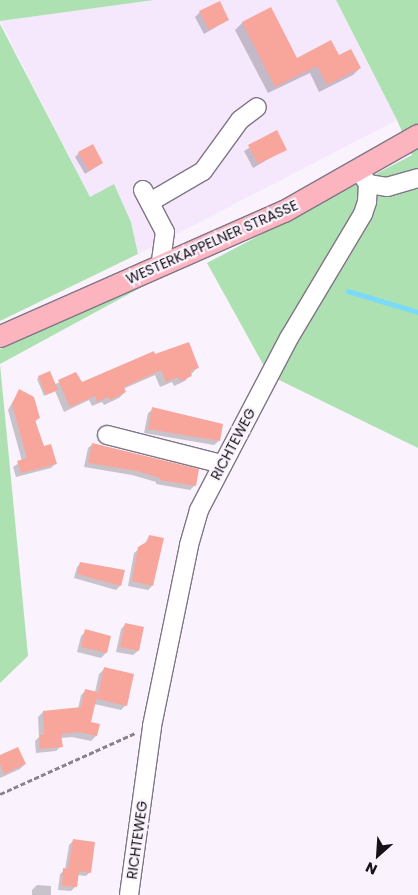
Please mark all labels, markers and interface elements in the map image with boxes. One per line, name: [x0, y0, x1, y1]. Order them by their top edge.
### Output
street label: WESTERKAPPELNER STRASSE: [124, 196, 300, 288]
street label: RICHTEWEG: [207, 405, 259, 483]
street label: RICHTEWEG: [123, 800, 151, 880]
north arrow: [353, 830, 403, 880]
text: N: [362, 857, 381, 880]

